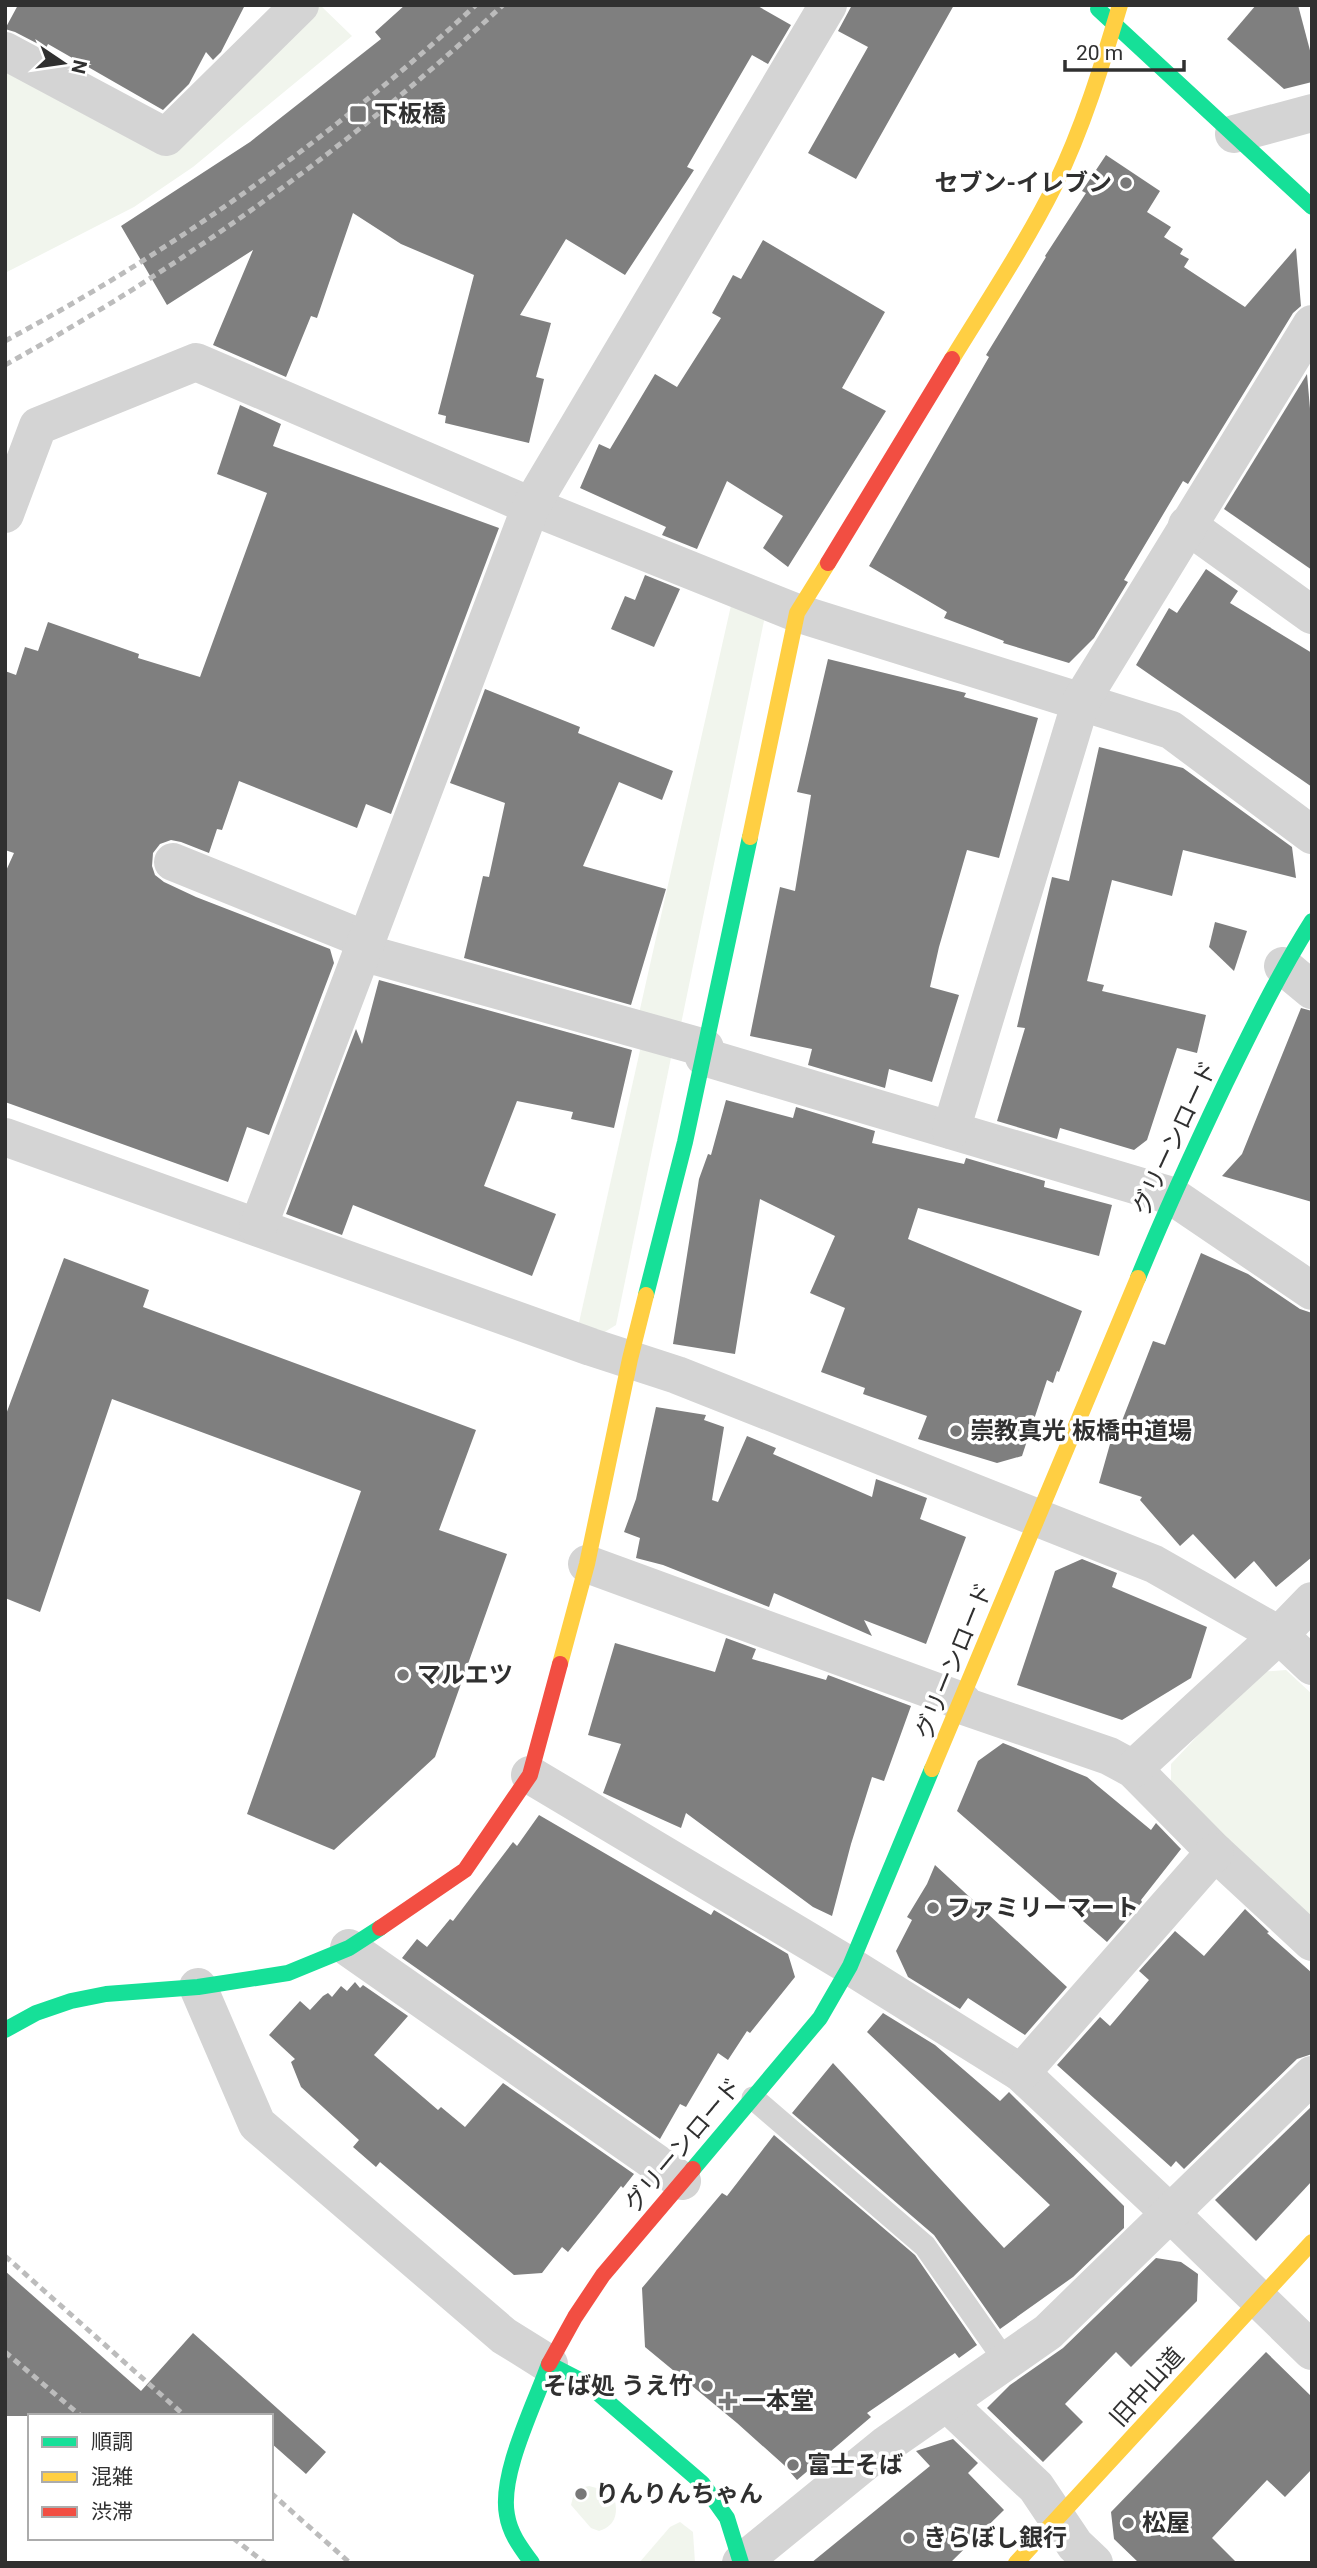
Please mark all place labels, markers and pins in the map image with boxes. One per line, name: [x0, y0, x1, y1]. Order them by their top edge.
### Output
place label: 下板橋: [374, 100, 446, 128]
marker: 下板橋: [348, 104, 368, 124]
place label: セブン-イレブン: [935, 169, 1112, 197]
marker: セブン-イレブン: [1118, 175, 1134, 191]
place label: 崇教真光 板橋中道場: [970, 1417, 1192, 1445]
marker: 崇教真光 板橋中道場: [948, 1423, 964, 1439]
place label: マルエツ: [417, 1661, 513, 1689]
marker: マルエツ: [395, 1667, 411, 1683]
place label: ファミリーマート: [947, 1894, 1139, 1922]
marker: ファミリーマート: [925, 1900, 941, 1916]
place label: そば処 うえ竹: [543, 2372, 693, 2400]
marker: そば処 うえ竹: [699, 2378, 715, 2394]
place label: 一本堂: [742, 2387, 814, 2415]
marker: 一本堂: [720, 2393, 736, 2409]
place label: 富士そば: [807, 2451, 903, 2479]
marker: 富士そば: [785, 2457, 801, 2473]
place label: りんりんちゃん: [595, 2480, 763, 2508]
marker: りんりんちゃん: [573, 2486, 589, 2502]
place label: 松屋: [1142, 2509, 1190, 2537]
marker: 松屋: [1120, 2515, 1136, 2531]
place label: きらぼし銀行: [923, 2524, 1067, 2552]
marker: きらぼし銀行: [901, 2530, 917, 2546]

